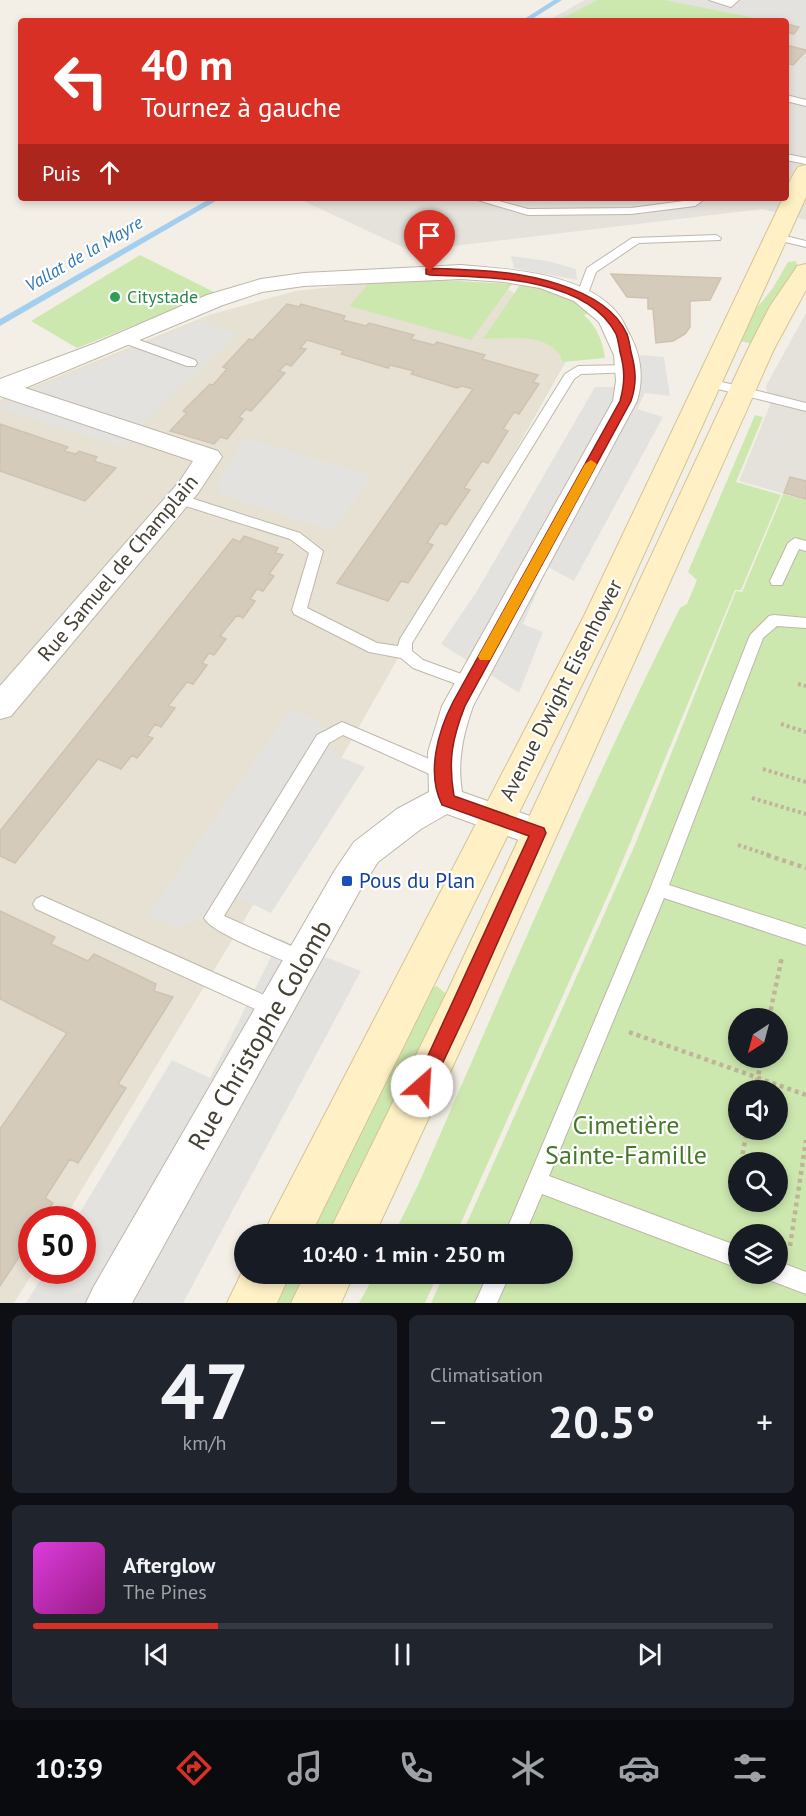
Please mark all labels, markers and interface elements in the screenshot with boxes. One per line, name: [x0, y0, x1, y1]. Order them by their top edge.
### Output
text: 40 m: [141, 37, 233, 92]
icon: left: [42, 42, 120, 120]
text: Tournez à gauche: [141, 90, 341, 124]
icon: ahead: [93, 156, 126, 189]
text: Puis: [42, 159, 81, 187]
water label: Vallat de la Mayre: [21, 210, 147, 297]
pin: [404, 210, 455, 272]
icon: arrive: [413, 219, 446, 252]
place label: Citystade: [127, 285, 198, 308]
marker: Citystade: [108, 290, 122, 304]
street label: Rue Samuel de Champlain: [31, 469, 204, 667]
street label: Avenue Dwight Eisenhower: [493, 575, 628, 805]
place label: Pous du Plan: [359, 867, 475, 894]
marker: Pous du Plan: [340, 874, 354, 888]
street label: Rue Christophe Colomb: [180, 914, 339, 1156]
north arrow: [728, 1008, 788, 1068]
map controls: [728, 1008, 788, 1284]
position arrow: [390, 1054, 454, 1118]
button: sound: [728, 1080, 788, 1140]
park label: Cimetière Sainte-Famille: [545, 1108, 707, 1171]
button: search: [728, 1152, 788, 1212]
speed limit sign: 50: [18, 1206, 96, 1284]
button: layers: [728, 1224, 788, 1284]
text: 10:40 · 1 min · 250 m: [302, 1240, 505, 1268]
text: 47: [160, 1340, 249, 1441]
text: Climatisation: [430, 1362, 543, 1388]
text: 20.5°: [548, 1392, 655, 1450]
text: −: [430, 1400, 447, 1443]
text: +: [756, 1400, 773, 1443]
text: km/h: [183, 1430, 226, 1456]
text: Afterglow: [123, 1551, 215, 1579]
text: The Pines: [123, 1579, 207, 1605]
icon: previous: [140, 1638, 173, 1671]
icon: pause: [386, 1638, 419, 1671]
icon: next: [633, 1638, 666, 1671]
icon: directions: [173, 1747, 215, 1789]
icon: music: [284, 1747, 326, 1789]
icon: phone: [395, 1747, 437, 1789]
icon: climate: [507, 1747, 549, 1789]
icon: car: [618, 1747, 660, 1789]
icon: filters: [729, 1747, 771, 1789]
text: 10:39: [35, 1751, 103, 1785]

